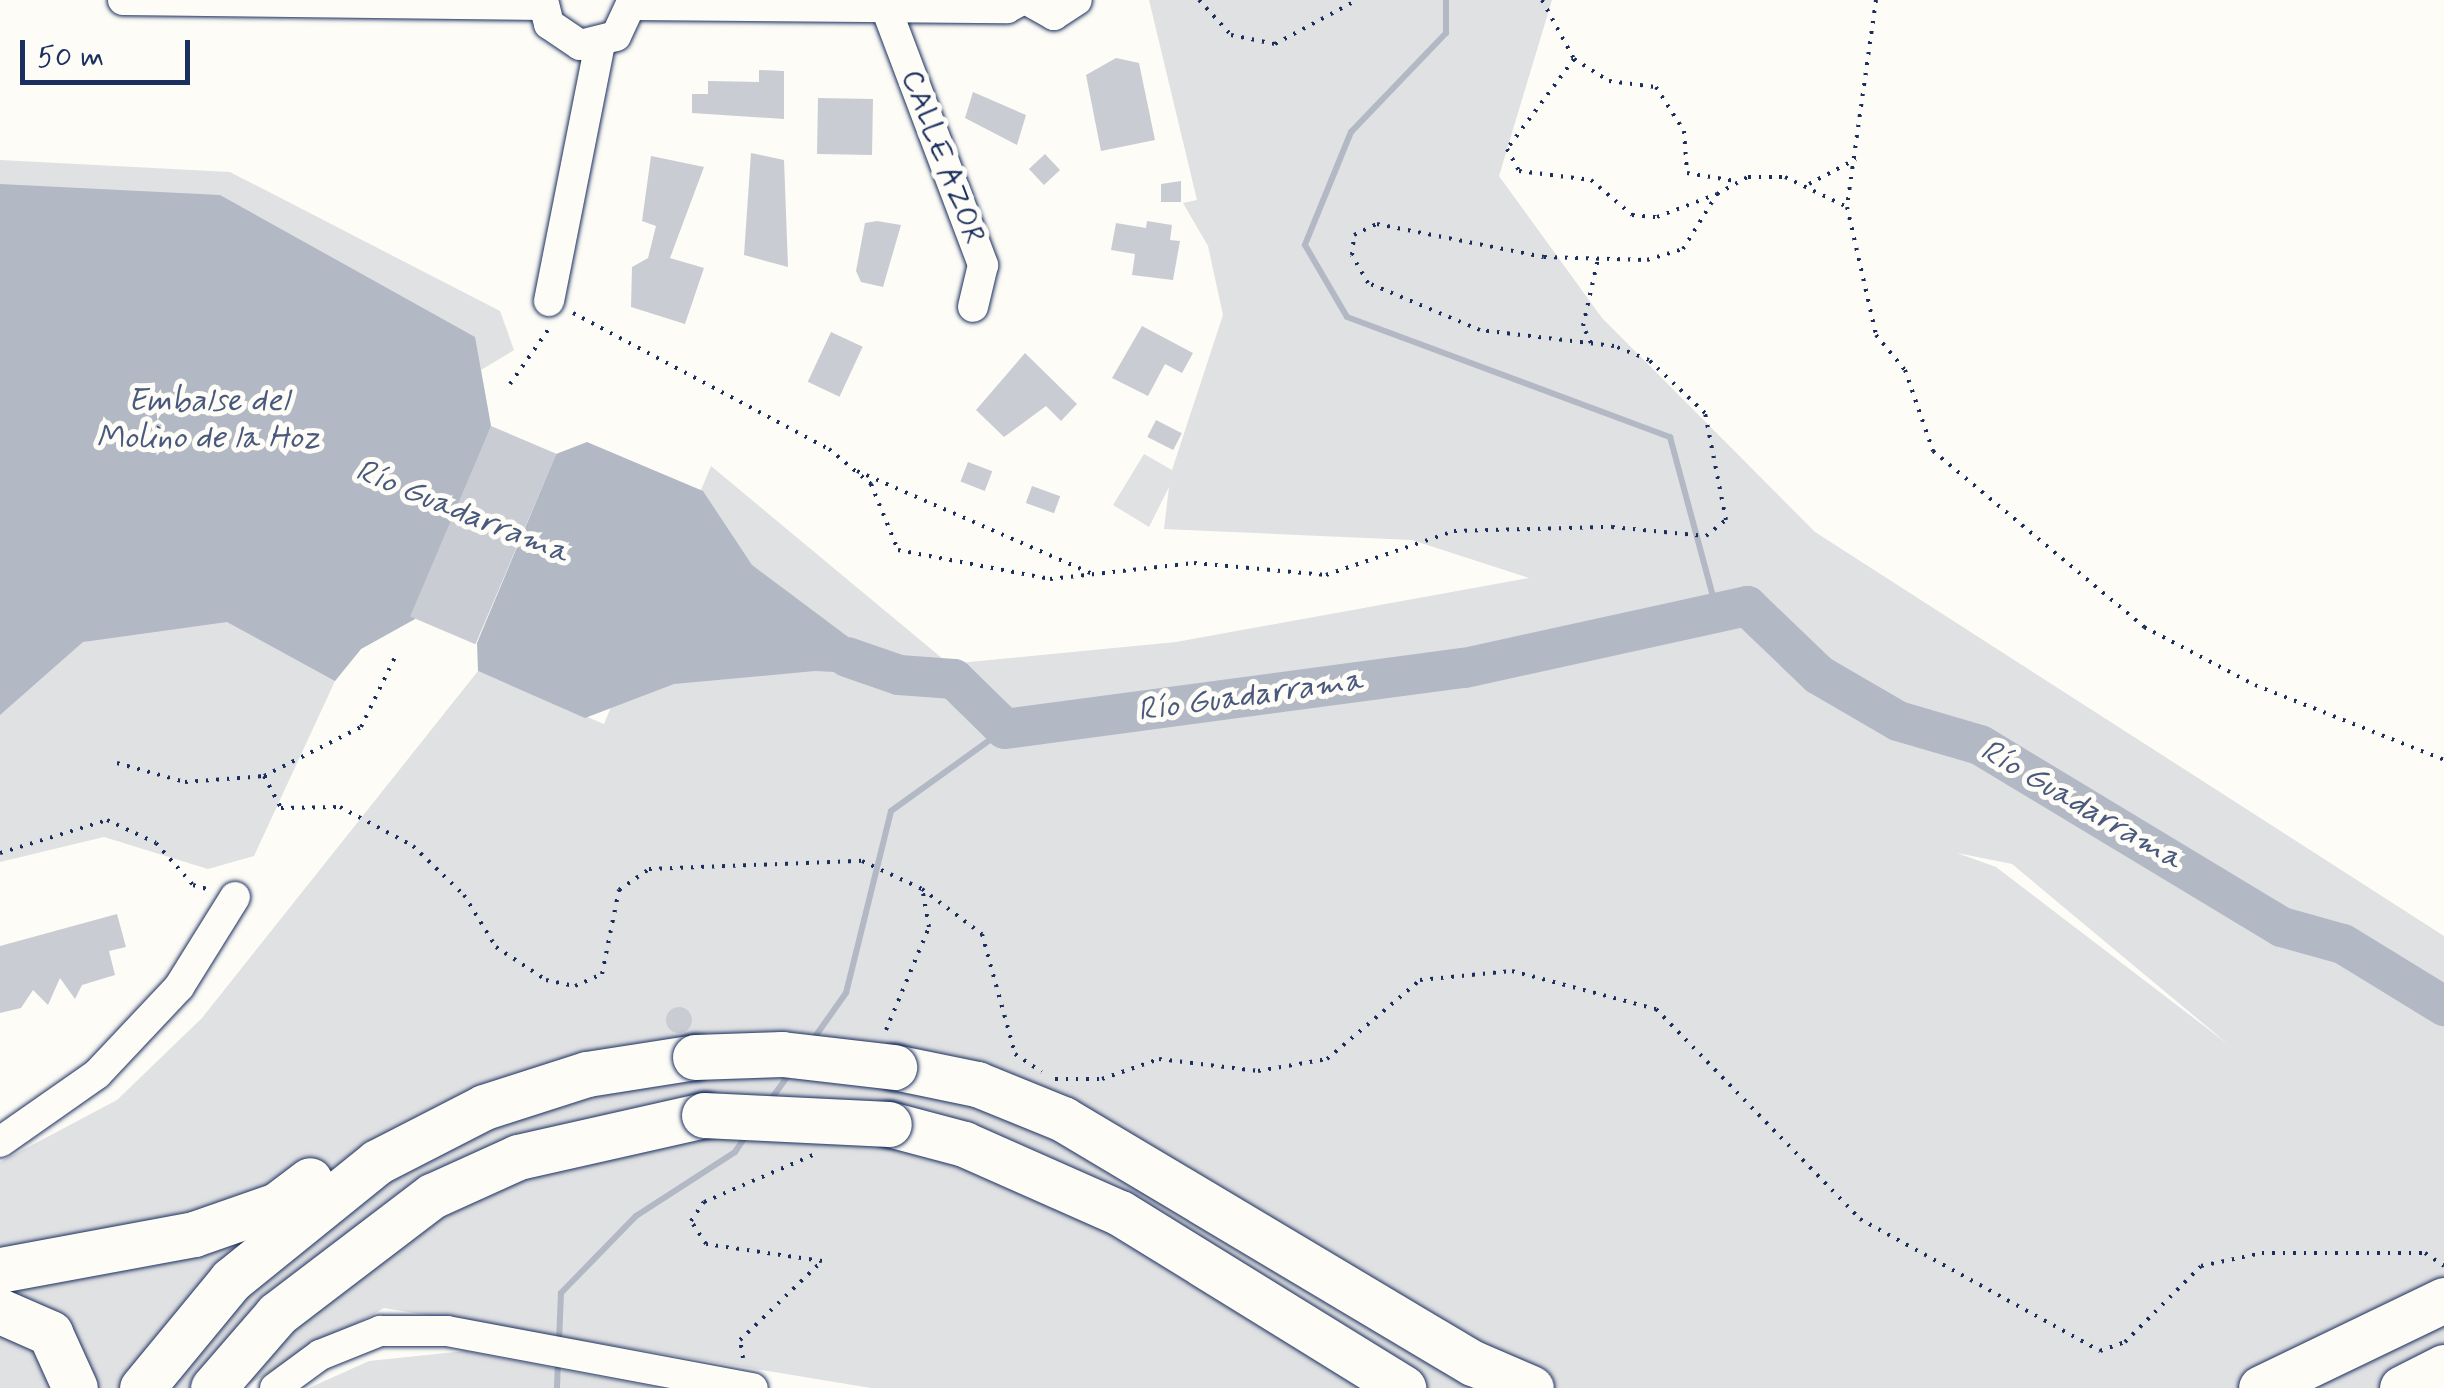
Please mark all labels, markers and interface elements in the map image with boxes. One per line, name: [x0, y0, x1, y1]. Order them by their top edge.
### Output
scale bar: [25, 20, 195, 82]
text: 50 m: [37, 38, 104, 77]
street label: CALLE AZOR: [892, 65, 992, 249]
water label: Embalse del Molino de la Hoz: [97, 383, 319, 458]
water label: Río Guadarrama: [349, 452, 575, 572]
water label: Río Guadarrama: [1135, 661, 1365, 731]
water label: Río Guadarrama: [1973, 732, 2189, 878]

